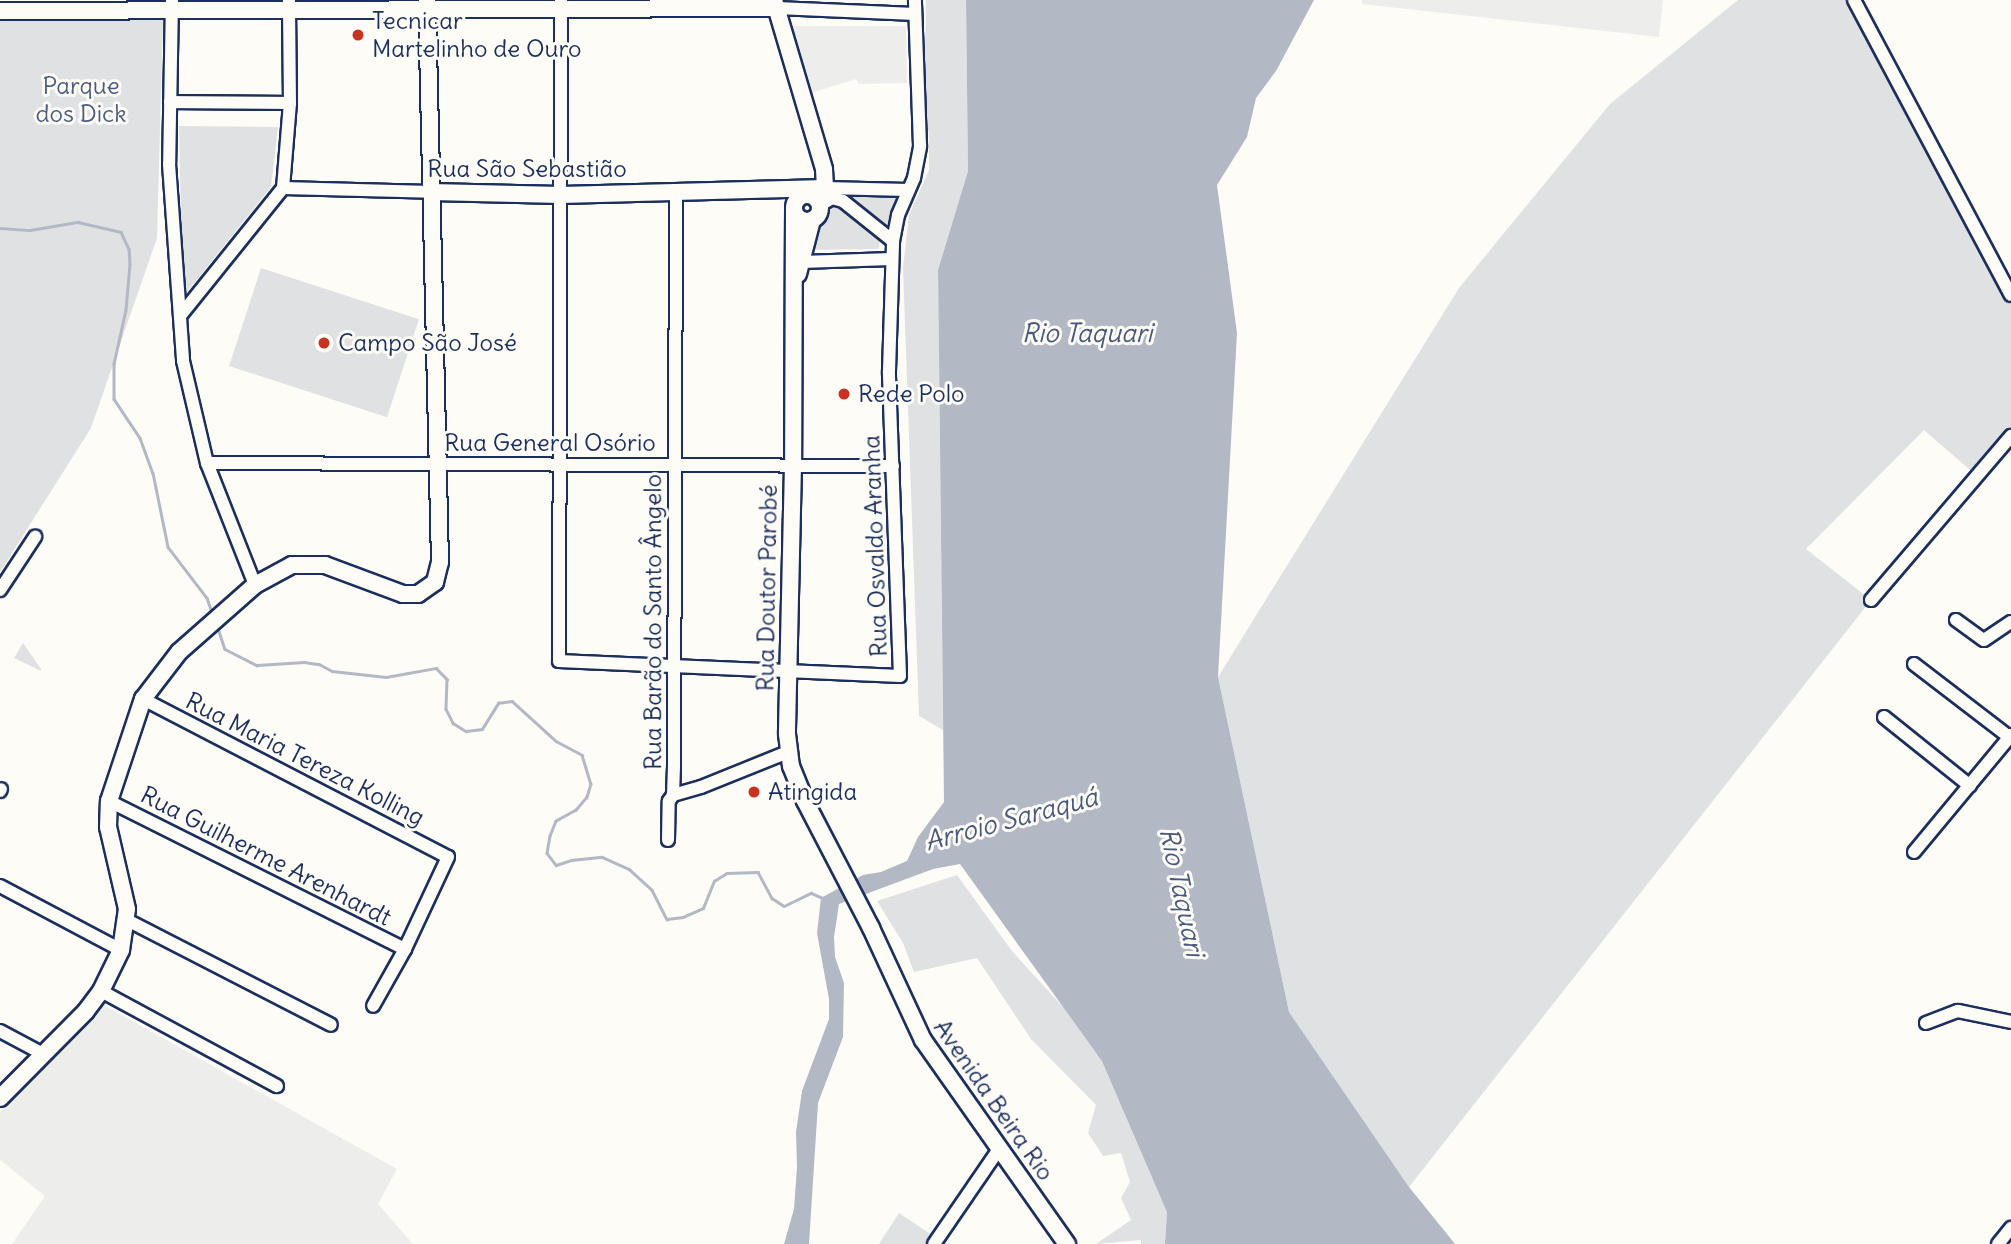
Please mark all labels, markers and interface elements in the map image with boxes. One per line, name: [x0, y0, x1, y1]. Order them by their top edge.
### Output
place label: Tecnicar Martelinho de Ouro: [372, 7, 582, 63]
marker: Tecnicar Martelinho de Ouro: [350, 27, 366, 43]
park label: Parque dos Dick: [35, 72, 127, 128]
street label: Rua São Sebastião: [427, 155, 627, 183]
water label: Rio Taquari: [1022, 317, 1152, 349]
place label: Campo São José: [338, 329, 517, 357]
marker: Campo São José: [316, 335, 332, 351]
place label: Rede Polo: [858, 380, 965, 408]
marker: Rede Polo: [836, 386, 852, 402]
street label: Rua General Osório: [444, 429, 656, 457]
street label: Rua Osvaldo Aranha: [857, 435, 893, 657]
street label: Rua Barão do Santo Ângelo: [639, 474, 667, 770]
street label: Rua Doutor Parobé: [751, 484, 783, 692]
street label: Rua Maria Tereza Kolling: [181, 686, 429, 832]
place label: Atingida: [768, 778, 857, 806]
street label: Rua Guilherme Arenhardt: [136, 780, 396, 932]
water label: Arroio Saraquá: [921, 781, 1101, 857]
marker: Atingida: [746, 784, 762, 800]
water label: Rio Taquari: [1153, 825, 1211, 959]
street label: Avenida Beira Rio: [928, 1014, 1060, 1186]

